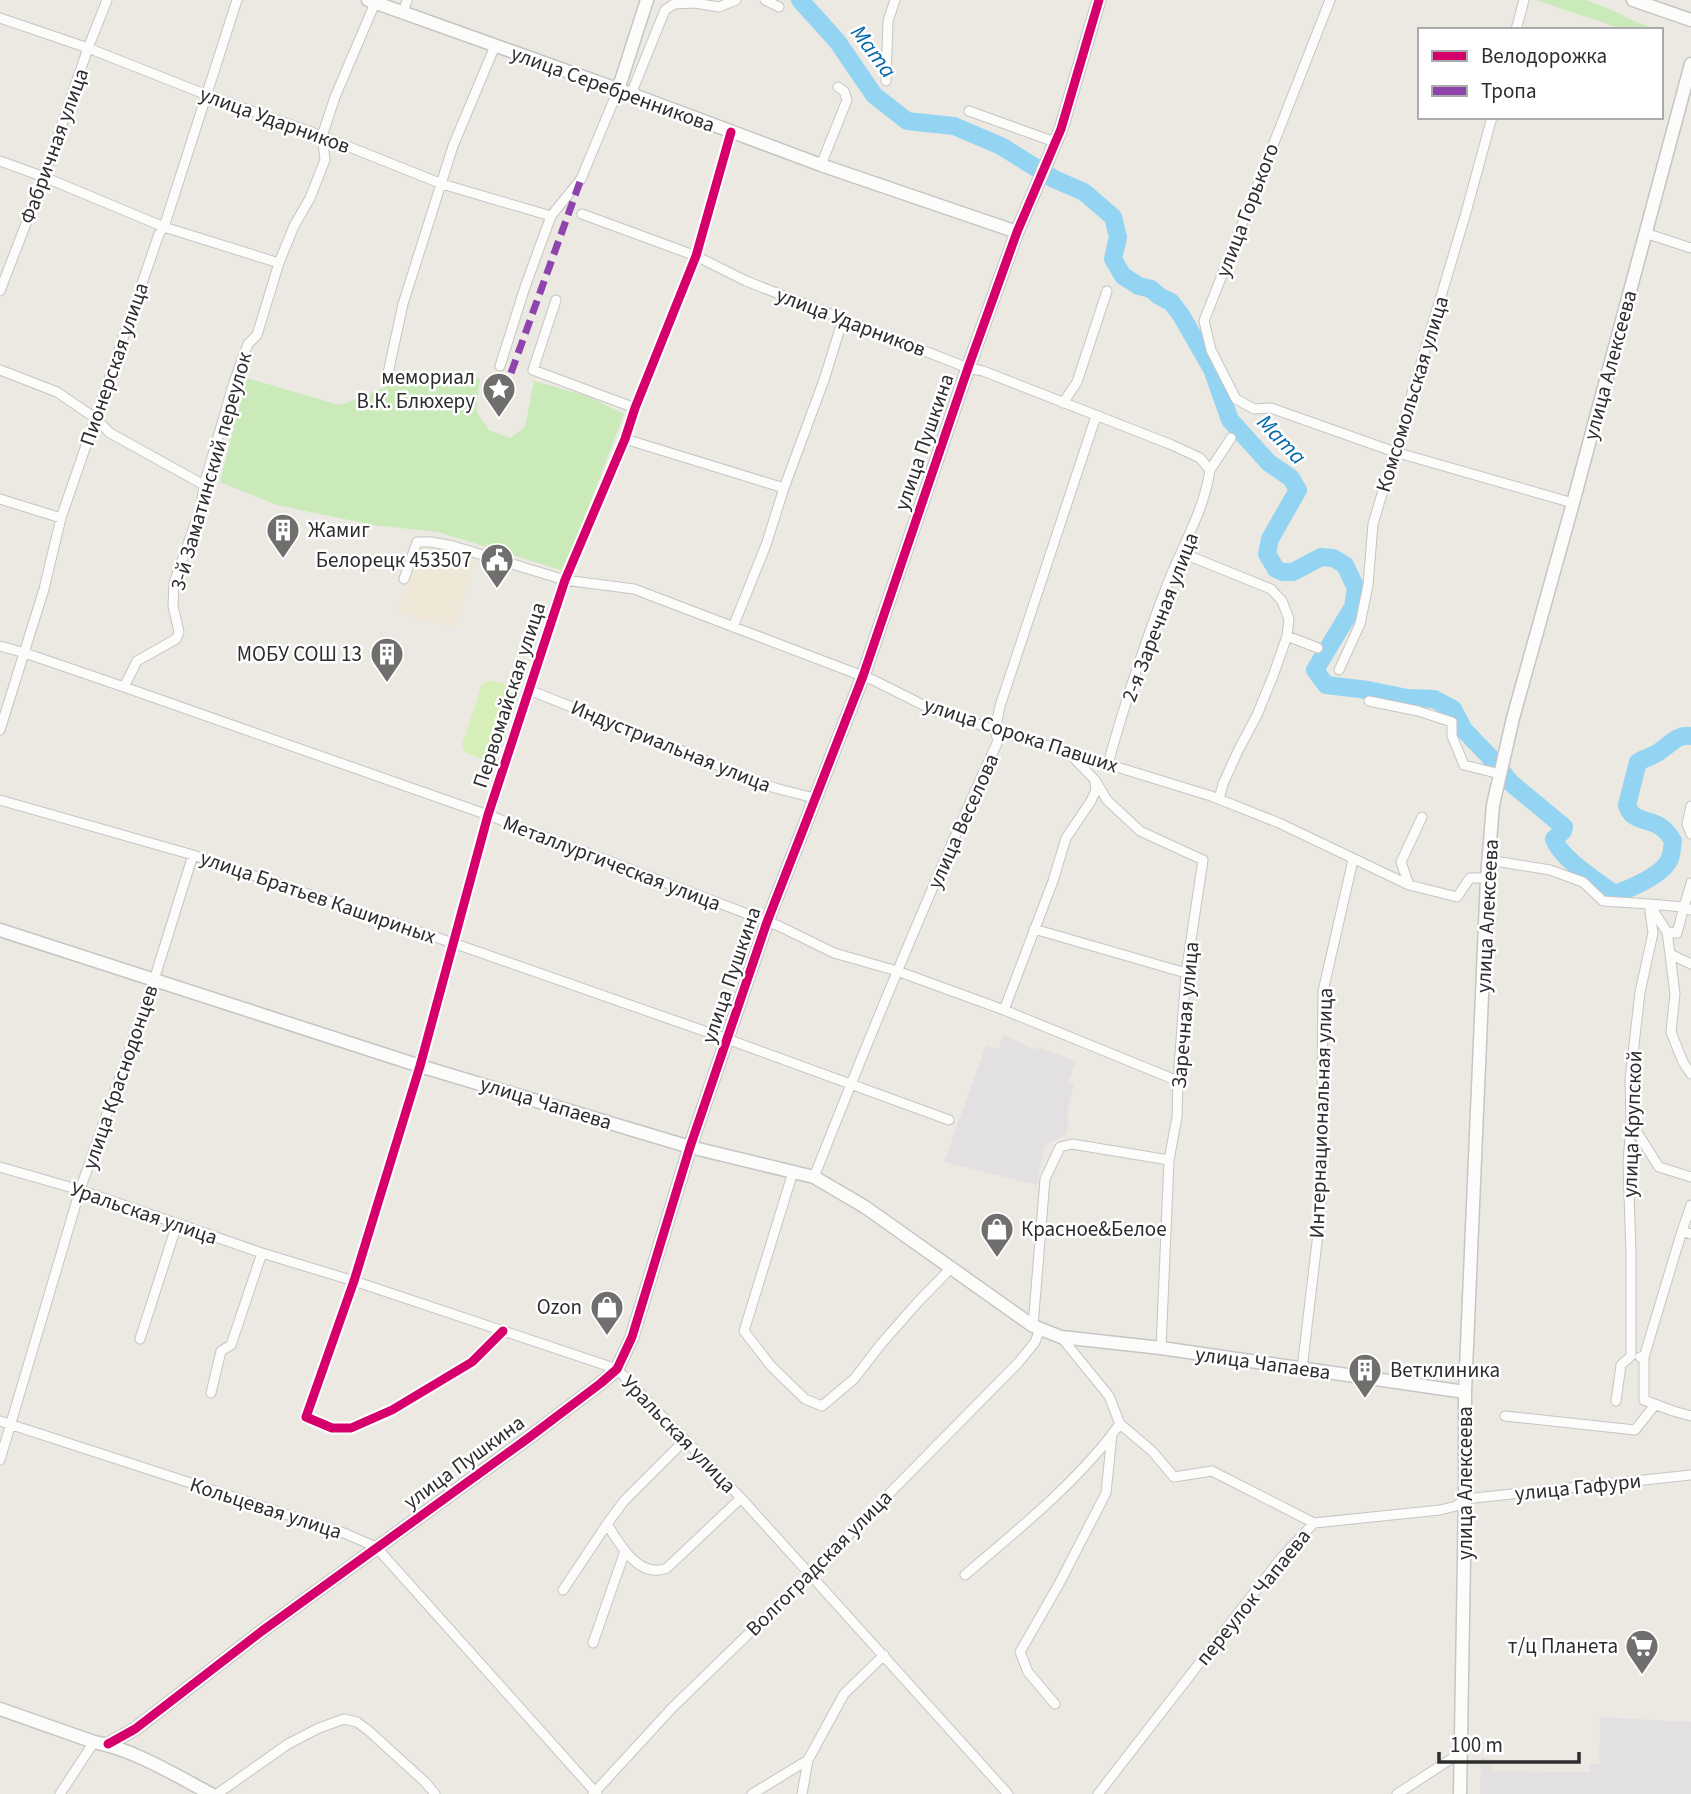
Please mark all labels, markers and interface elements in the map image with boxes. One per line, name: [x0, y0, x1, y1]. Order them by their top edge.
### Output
water label: Мата: [843, 18, 905, 85]
legend: [1418, 28, 1663, 119]
street label: улица Серебренникова: [507, 38, 719, 140]
text: Велодорожка: [1481, 41, 1607, 71]
street label: Фабричная улица: [12, 64, 96, 228]
text: Тропа: [1481, 76, 1537, 106]
street label: улица Ударников: [196, 79, 354, 161]
street label: улица Горького: [1208, 139, 1286, 281]
street label: Пионерская улица: [72, 278, 156, 450]
street label: улица Ударников: [772, 280, 930, 364]
street label: улица Алексеева: [1576, 287, 1644, 443]
street label: Комсомольская улица: [1368, 292, 1456, 496]
street label: 3-й Заматинский переулок: [163, 348, 260, 594]
place label: мемориал В.К. Блюхеру: [357, 362, 475, 416]
place icon: мемориал В.К. Блюхеру: [480, 370, 518, 419]
street label: улица Пушкина: [887, 370, 961, 514]
water label: Мата: [1249, 407, 1314, 472]
building icon: Жамиг: [264, 511, 302, 560]
place label: Жамиг: [308, 515, 370, 545]
street label: 2-я Заречная улица: [1114, 528, 1206, 706]
public building icon: Белорецк 453507: [478, 541, 516, 590]
place label: Белорецк 453507: [316, 545, 472, 575]
street label: Первомайская улица: [465, 598, 553, 792]
building icon: МОБУ СОШ 13: [368, 635, 406, 684]
place label: МОБУ СОШ 13: [237, 639, 362, 669]
street label: улица Сорока Павших: [920, 689, 1122, 781]
street label: Индустриальная улица: [566, 692, 776, 800]
street label: улица Веселова: [920, 749, 1006, 893]
street label: Металлургическая улица: [499, 808, 725, 918]
street label: улица Алексеева: [1468, 838, 1506, 994]
street label: улица Братьев Кашириных: [196, 843, 440, 952]
street label: улица Пушкина: [694, 903, 768, 1047]
street label: Заречная улица: [1164, 940, 1206, 1090]
street label: улица Краснодонцев: [74, 981, 166, 1173]
street label: Интернациональная улица: [1302, 987, 1340, 1239]
street label: улица Крупской: [1614, 1050, 1650, 1198]
street label: улица Чапаева: [476, 1069, 616, 1137]
street label: Уральская улица: [66, 1174, 222, 1252]
shop icon: Красное&Белое: [978, 1210, 1016, 1259]
place label: Красное&Белое: [1021, 1214, 1167, 1244]
shop icon: Ozon: [588, 1288, 626, 1337]
place label: Ozon: [537, 1292, 582, 1322]
street label: улица Чапаева: [1193, 1339, 1333, 1387]
building icon: Ветклиника: [1346, 1351, 1384, 1400]
place label: Ветклиника: [1390, 1355, 1500, 1385]
street label: Уральская улица: [615, 1368, 743, 1500]
street label: улица Алексеева: [1450, 1406, 1480, 1560]
street label: улица Пушкина: [397, 1408, 531, 1516]
street label: улица Гафури: [1513, 1465, 1643, 1509]
street label: Кольцевая улица: [186, 1469, 346, 1547]
street label: Волгоградская улица: [739, 1483, 899, 1643]
street label: переулок Чапаева: [1188, 1522, 1318, 1672]
supermarket icon: т/ц Планета: [1623, 1627, 1661, 1676]
place label: т/ц Планета: [1508, 1631, 1618, 1661]
scale bar: [1439, 1720, 1579, 1764]
text: 100 m: [1450, 1730, 1503, 1760]

